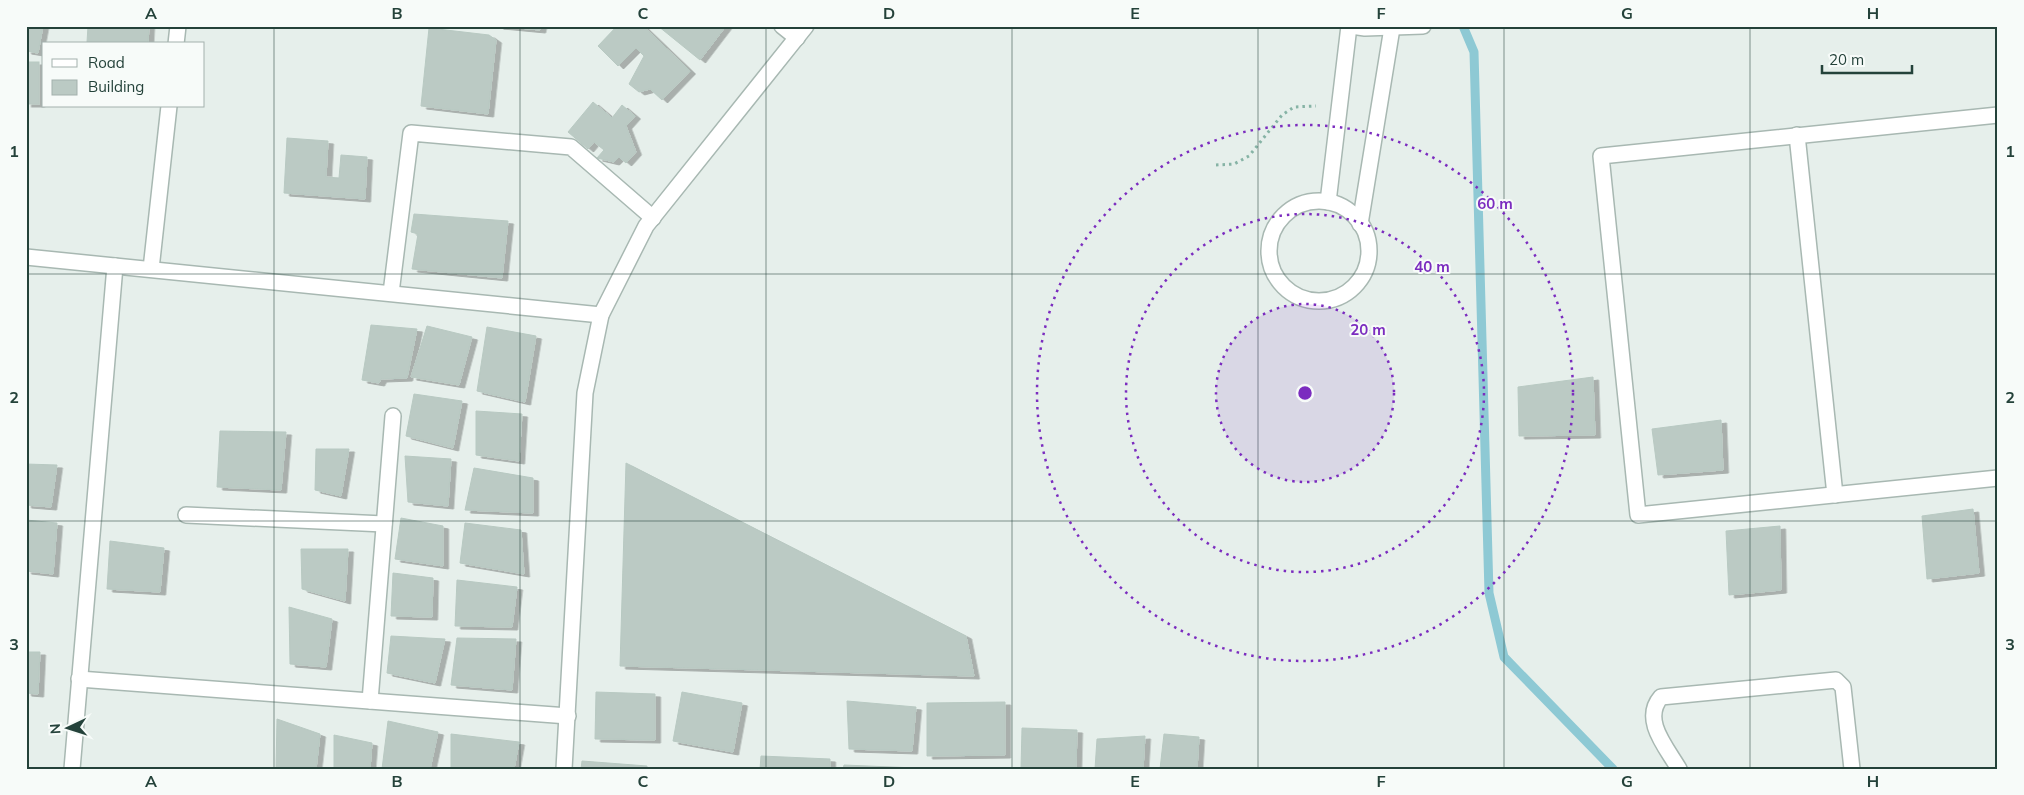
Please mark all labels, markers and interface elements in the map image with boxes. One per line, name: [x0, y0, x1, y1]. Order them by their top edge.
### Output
text: A: [145, 3, 157, 23]
text: B: [391, 3, 403, 23]
text: C: [638, 3, 649, 23]
text: D: [883, 3, 895, 23]
text: E: [1130, 3, 1140, 23]
text: F: [1376, 3, 1386, 23]
text: G: [1621, 3, 1633, 23]
text: H: [1867, 3, 1879, 23]
legend: [42, 42, 205, 108]
scale bar: [1822, 42, 1912, 74]
text: 20 m: [1829, 50, 1864, 69]
text: Road: [88, 53, 125, 72]
text: Building: [88, 77, 144, 96]
text: 1: [9, 141, 19, 161]
text: 1: [2005, 141, 2015, 161]
text: 60 m: [1477, 194, 1513, 213]
text: 40 m: [1414, 257, 1450, 276]
text: 20 m: [1350, 320, 1386, 339]
centre of rings: [1296, 384, 1314, 402]
text: 2: [9, 387, 19, 407]
text: 2: [2005, 387, 2015, 407]
text: 3: [9, 634, 19, 654]
text: 3: [2005, 634, 2015, 654]
north arrow: [42, 702, 92, 752]
text: N: [46, 723, 64, 735]
text: A: [145, 771, 157, 791]
text: B: [391, 771, 403, 791]
text: C: [638, 771, 649, 791]
text: D: [883, 771, 895, 791]
text: E: [1130, 771, 1140, 791]
text: F: [1376, 771, 1386, 791]
text: G: [1621, 771, 1633, 791]
text: H: [1867, 771, 1879, 791]

